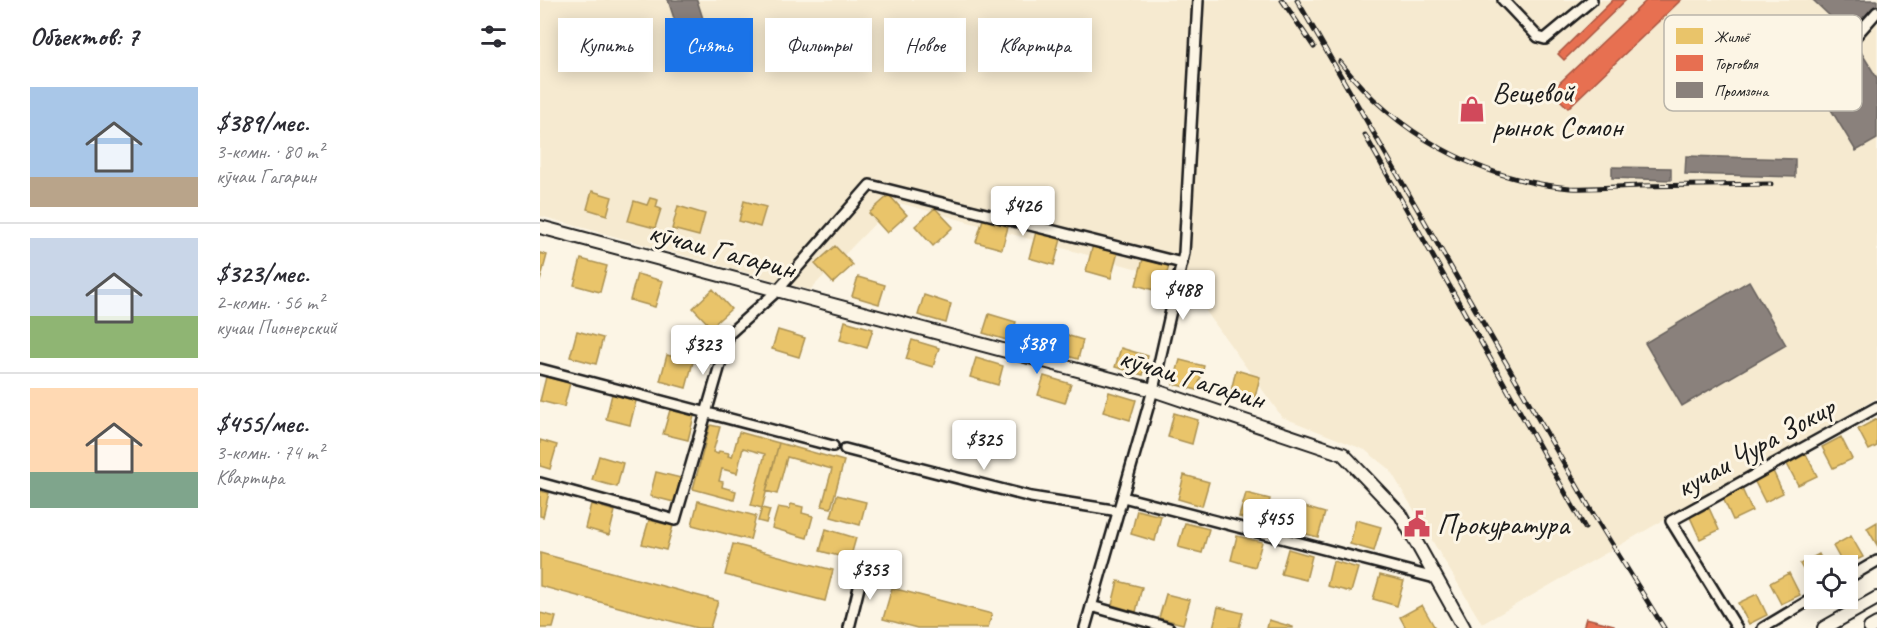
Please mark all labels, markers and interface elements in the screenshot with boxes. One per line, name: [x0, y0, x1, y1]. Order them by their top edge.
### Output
legend: [1664, 15, 1862, 111]
chip: Купить: [558, 18, 653, 72]
chip: Снять: [665, 18, 753, 72]
chip: Фильтры: [765, 18, 872, 72]
chip: Новое: [884, 18, 966, 72]
chip: Квартира: [978, 18, 1092, 72]
text: Объектов: 7: [30, 20, 139, 53]
icon: filters: [477, 20, 510, 53]
text: Жильё: [1714, 27, 1752, 47]
text: Торговля: [1714, 54, 1759, 74]
place label: Вещевой рынок Сомон: [1492, 73, 1624, 145]
text: Промзона: [1714, 81, 1769, 101]
shop icon: Вещевой рынок Сомон: [1457, 94, 1487, 124]
text: $389/мес.: [216, 106, 309, 139]
icon: home: [78, 111, 150, 183]
text: 3-комн. · 80 m²: [216, 139, 324, 164]
text: кӯчаи Гагарин: [216, 164, 316, 189]
pin: $426: [987, 186, 1059, 237]
text: $426: [1005, 193, 1041, 218]
street label: кӯчаи Гагарин: [644, 212, 801, 288]
text: $323/мес.: [216, 257, 309, 290]
icon: home: [78, 262, 150, 334]
pin: $488: [1147, 270, 1219, 321]
text: $488: [1165, 277, 1201, 302]
text: 2-комн. · 56 m²: [216, 290, 324, 315]
text: кучаи Пионерский: [216, 315, 337, 340]
pin: $389: [1001, 324, 1073, 375]
pin: $323: [667, 325, 739, 376]
text: $389: [1019, 331, 1055, 356]
text: $323: [685, 332, 721, 357]
street label: кӯчаи Гагарин: [1115, 338, 1271, 419]
street label: кучаи Чура Зокир: [1669, 387, 1843, 506]
text: $455/мес.: [216, 407, 308, 440]
icon: home: [78, 412, 150, 484]
pin: $325: [948, 420, 1020, 471]
text: $325: [966, 427, 1002, 452]
text: 3-комн. · 74 m²: [216, 440, 324, 465]
text: Квартира: [216, 465, 284, 490]
pin: $455: [1239, 499, 1311, 550]
place label: Прокуратура: [1437, 505, 1571, 543]
text: $455: [1257, 506, 1293, 531]
public building icon: Прокуратура: [1402, 509, 1432, 539]
pin: $353: [834, 550, 906, 601]
map controls: [1804, 555, 1858, 609]
button: locate: [1804, 555, 1858, 609]
text: $353: [852, 557, 888, 582]

